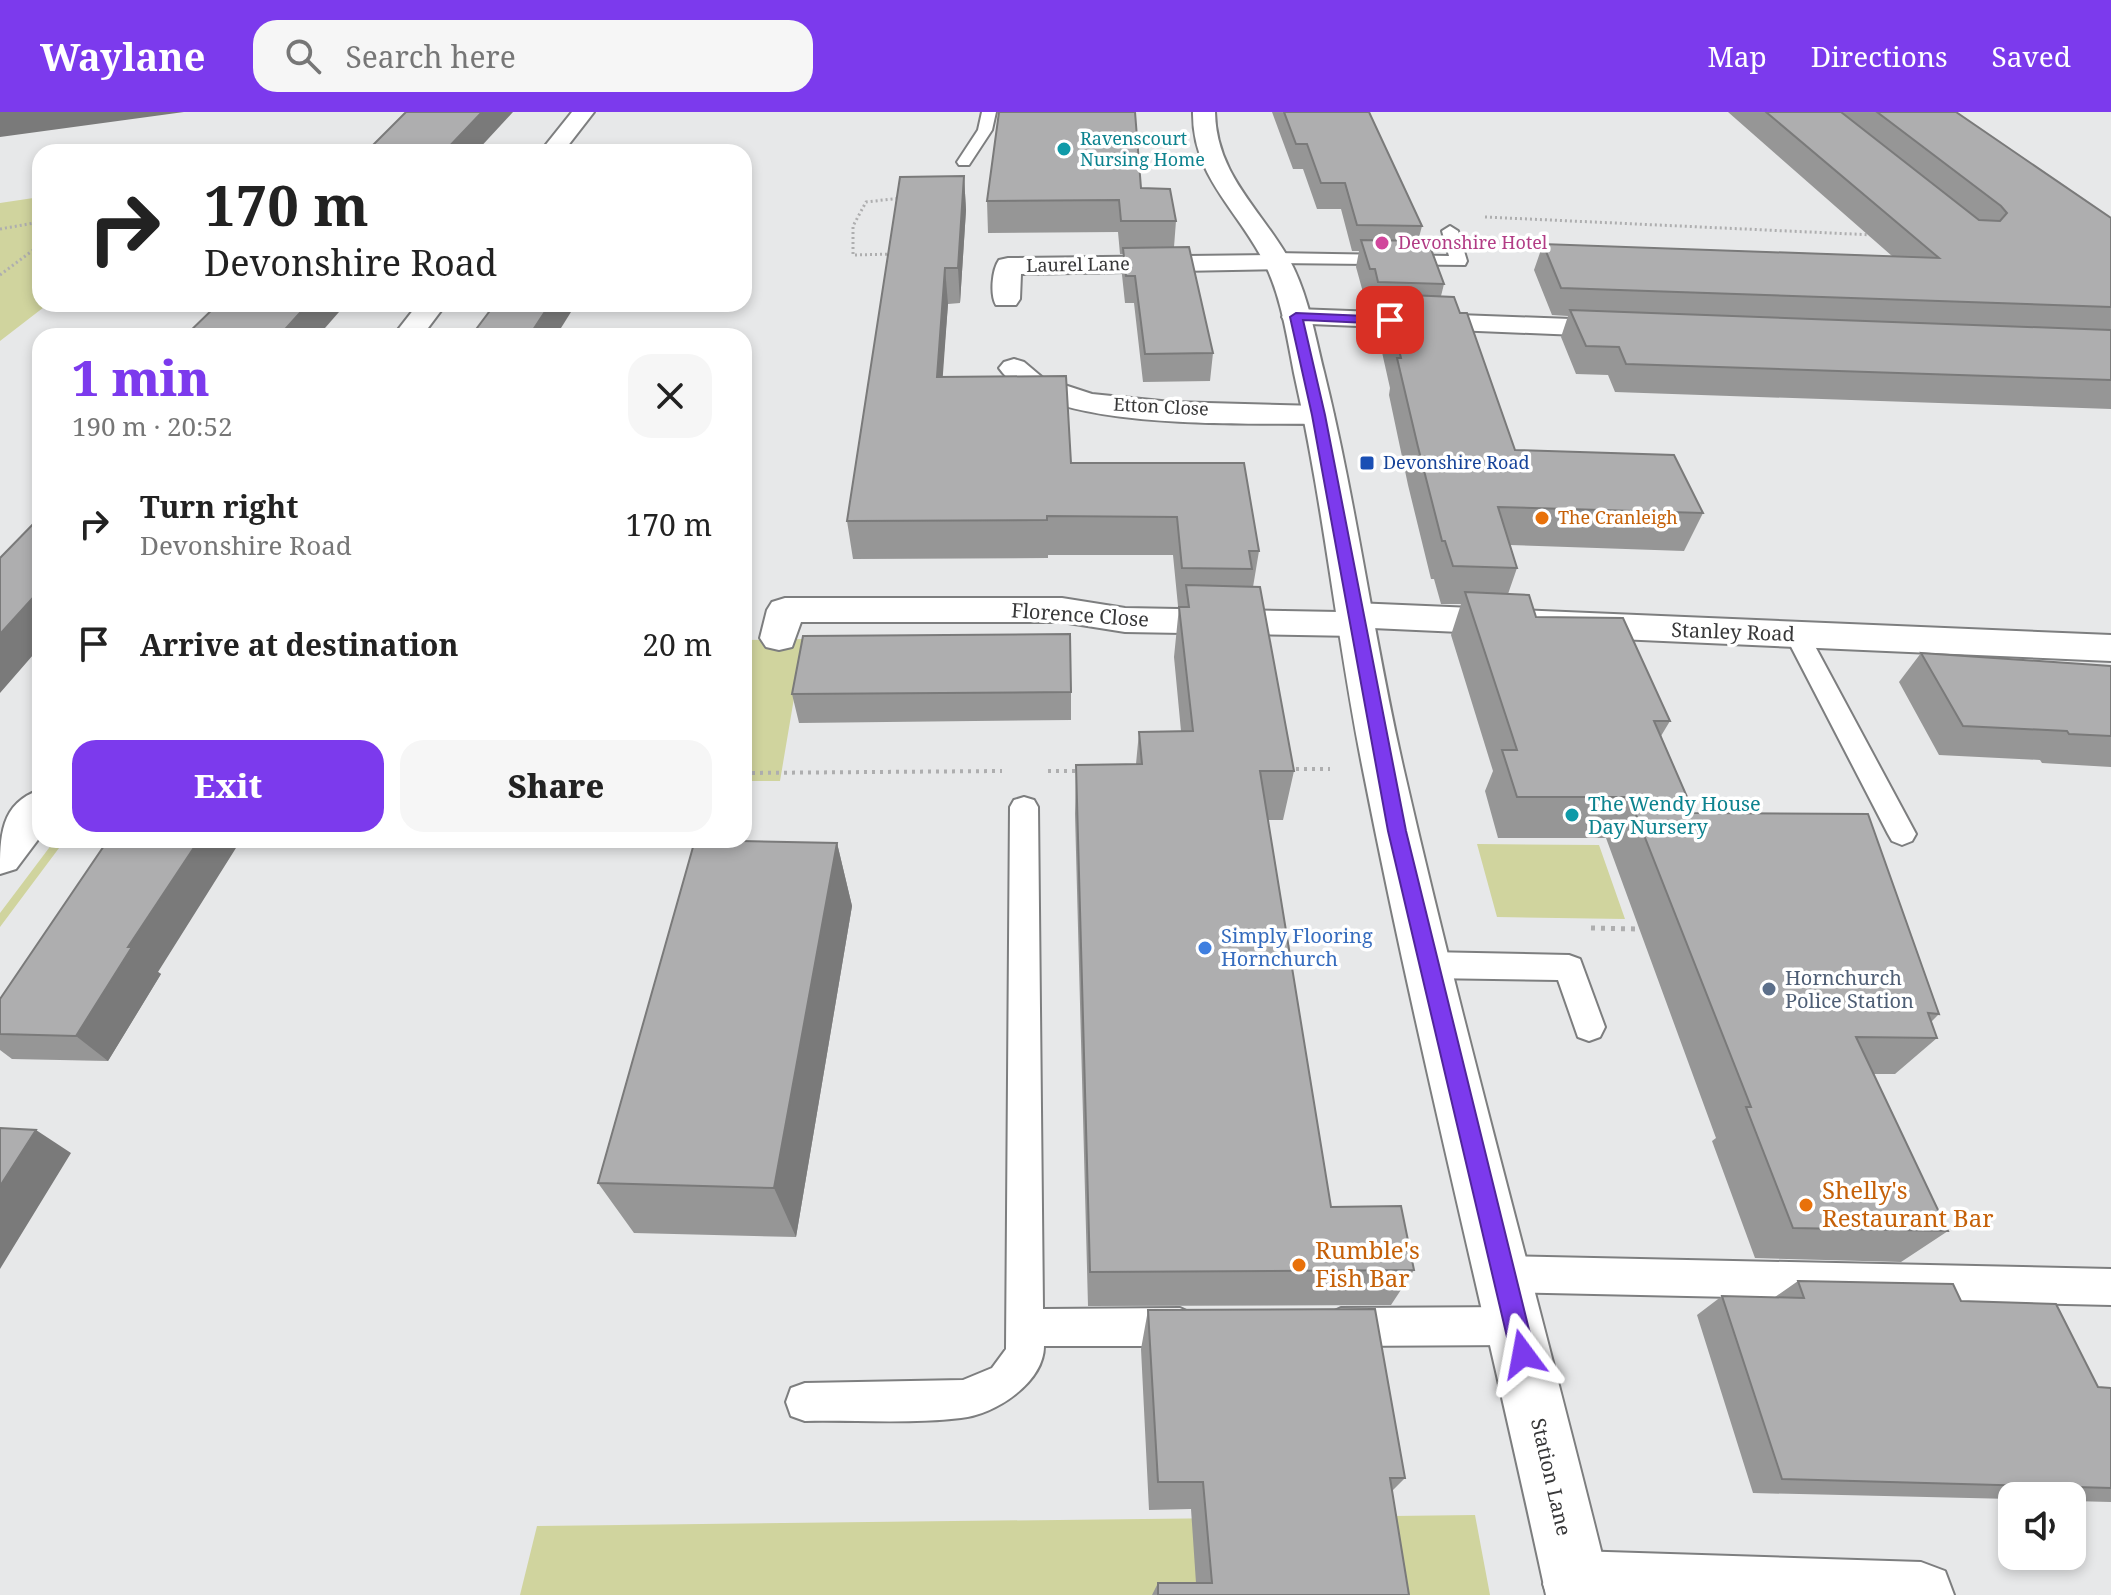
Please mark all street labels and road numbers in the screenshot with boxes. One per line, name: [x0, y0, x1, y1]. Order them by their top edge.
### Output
street label: Laurel Lane: [1026, 251, 1130, 277]
street label: Etton Close: [1113, 392, 1209, 420]
street label: Florence Close: [1010, 596, 1150, 633]
street label: Stanley Road: [1671, 616, 1795, 647]
street label: Station Lane: [1525, 1416, 1578, 1538]

